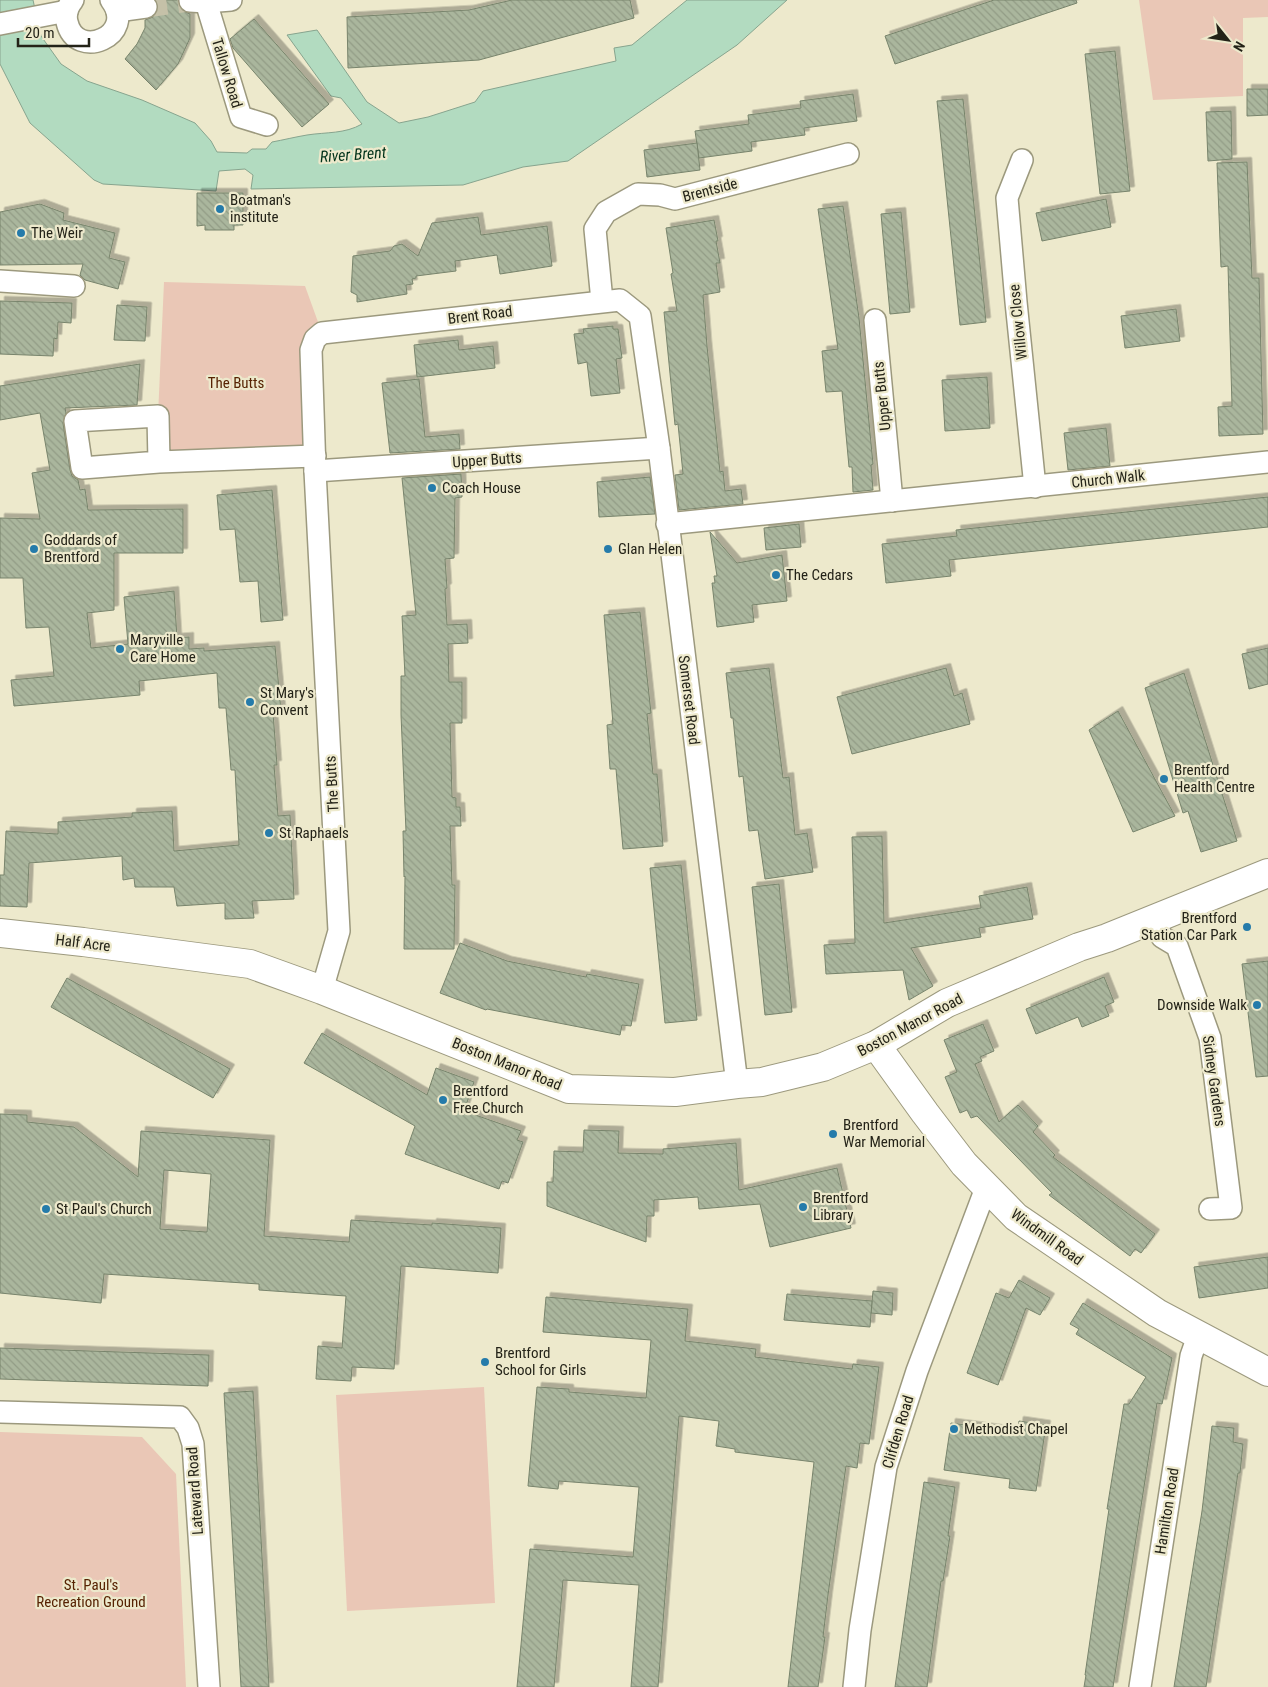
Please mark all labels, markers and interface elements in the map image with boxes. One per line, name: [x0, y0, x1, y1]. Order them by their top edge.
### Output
scale bar: [18, 15, 89, 47]
north arrow: [1203, 15, 1253, 65]
text: 20 m: [25, 24, 55, 42]
street label: Tallow Road: [208, 36, 246, 110]
text: N: [1230, 39, 1248, 54]
water label: River Brent: [319, 143, 387, 166]
street label: Brentside: [681, 174, 739, 206]
place label: Boatman's institute: [230, 191, 291, 226]
marker: Boatman's institute: [214, 203, 226, 215]
place label: The Weir: [31, 224, 83, 242]
marker: The Weir: [15, 227, 27, 239]
street label: Willow Close: [1005, 283, 1031, 361]
street label: Brent Road: [447, 302, 513, 328]
street label: Upper Butts: [869, 360, 895, 431]
park label: The Butts: [208, 374, 264, 392]
street label: Upper Butts: [452, 449, 522, 471]
street label: Church Walk: [1070, 466, 1146, 492]
place label: Coach House: [442, 479, 521, 497]
marker: Coach House: [426, 482, 438, 494]
place label: Goddards of Brentford: [44, 531, 117, 566]
place label: Glan Helen: [618, 540, 682, 558]
marker: Goddards of Brentford: [28, 543, 40, 555]
marker: Glan Helen: [602, 543, 614, 555]
place label: The Cedars: [786, 566, 853, 584]
marker: The Cedars: [770, 569, 782, 581]
place label: Maryville Care Home: [130, 631, 196, 666]
marker: Maryville Care Home: [114, 643, 126, 655]
street label: Somerset Road: [675, 654, 703, 746]
place label: St Mary's Convent: [260, 684, 314, 719]
marker: St Mary's Convent: [244, 696, 256, 708]
street label: The Butts: [322, 755, 342, 813]
place label: Brentford Health Centre: [1174, 761, 1255, 796]
marker: Brentford Health Centre: [1158, 773, 1170, 785]
place label: St Raphaels: [279, 824, 349, 842]
marker: St Raphaels: [263, 827, 275, 839]
place label: Brentford Station Car Park: [1141, 909, 1237, 944]
marker: Brentford Station Car Park: [1241, 921, 1253, 933]
street label: Half Acre: [55, 931, 111, 955]
street label: Boston Manor Road: [854, 990, 966, 1060]
place label: Downside Walk: [1157, 996, 1247, 1014]
marker: Downside Walk: [1251, 999, 1263, 1011]
street label: Boston Manor Road: [450, 1034, 564, 1094]
street label: Sidney Gardens: [1199, 1034, 1229, 1128]
place label: Brentford Free Church: [453, 1082, 524, 1117]
marker: Brentford Free Church: [437, 1094, 449, 1106]
place label: Brentford War Memorial: [843, 1116, 925, 1151]
marker: Brentford War Memorial: [827, 1128, 839, 1140]
place label: Brentford Library: [813, 1189, 869, 1224]
place label: St Paul's Church: [56, 1200, 152, 1218]
marker: Brentford Library: [797, 1201, 809, 1213]
marker: St Paul's Church: [40, 1203, 52, 1215]
street label: Windmill Road: [1007, 1205, 1087, 1269]
place label: Brentford School for Girls: [495, 1344, 586, 1379]
marker: Brentford School for Girls: [479, 1356, 491, 1368]
street label: Clifden Road: [878, 1393, 918, 1471]
place label: Methodist Chapel: [964, 1420, 1068, 1438]
marker: Methodist Chapel: [948, 1423, 960, 1435]
street label: Lateward Road: [183, 1446, 207, 1536]
street label: Hamilton Road: [1151, 1466, 1183, 1556]
park label: St. Paul's Recreation Ground: [36, 1576, 146, 1611]

